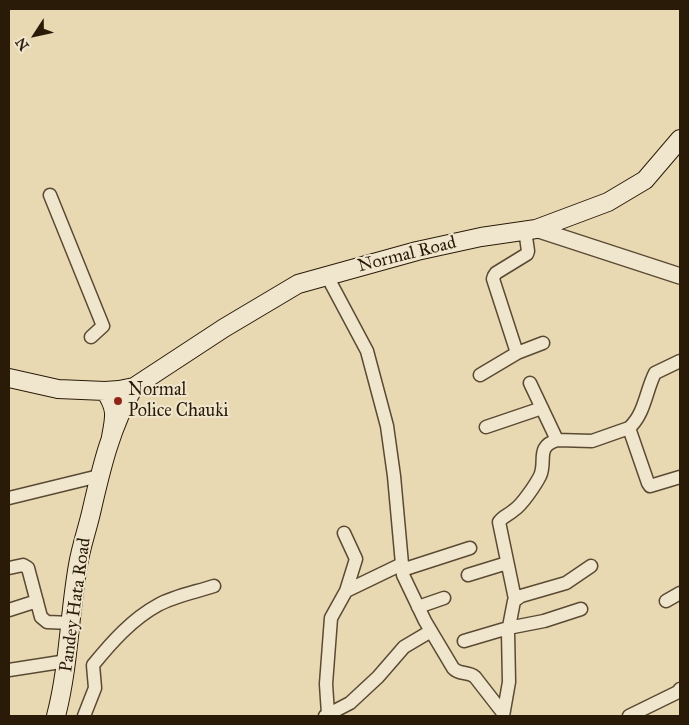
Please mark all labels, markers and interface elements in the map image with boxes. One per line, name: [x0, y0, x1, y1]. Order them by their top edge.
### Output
north arrow: [10, 10, 60, 60]
text: N: [12, 34, 33, 54]
street label: Normal Road: [356, 232, 458, 278]
place label: Normal Police Chauki: [128, 380, 228, 422]
marker: Normal Police Chauki: [112, 395, 124, 407]
street label: Pandey Hata Road: [56, 536, 96, 674]

